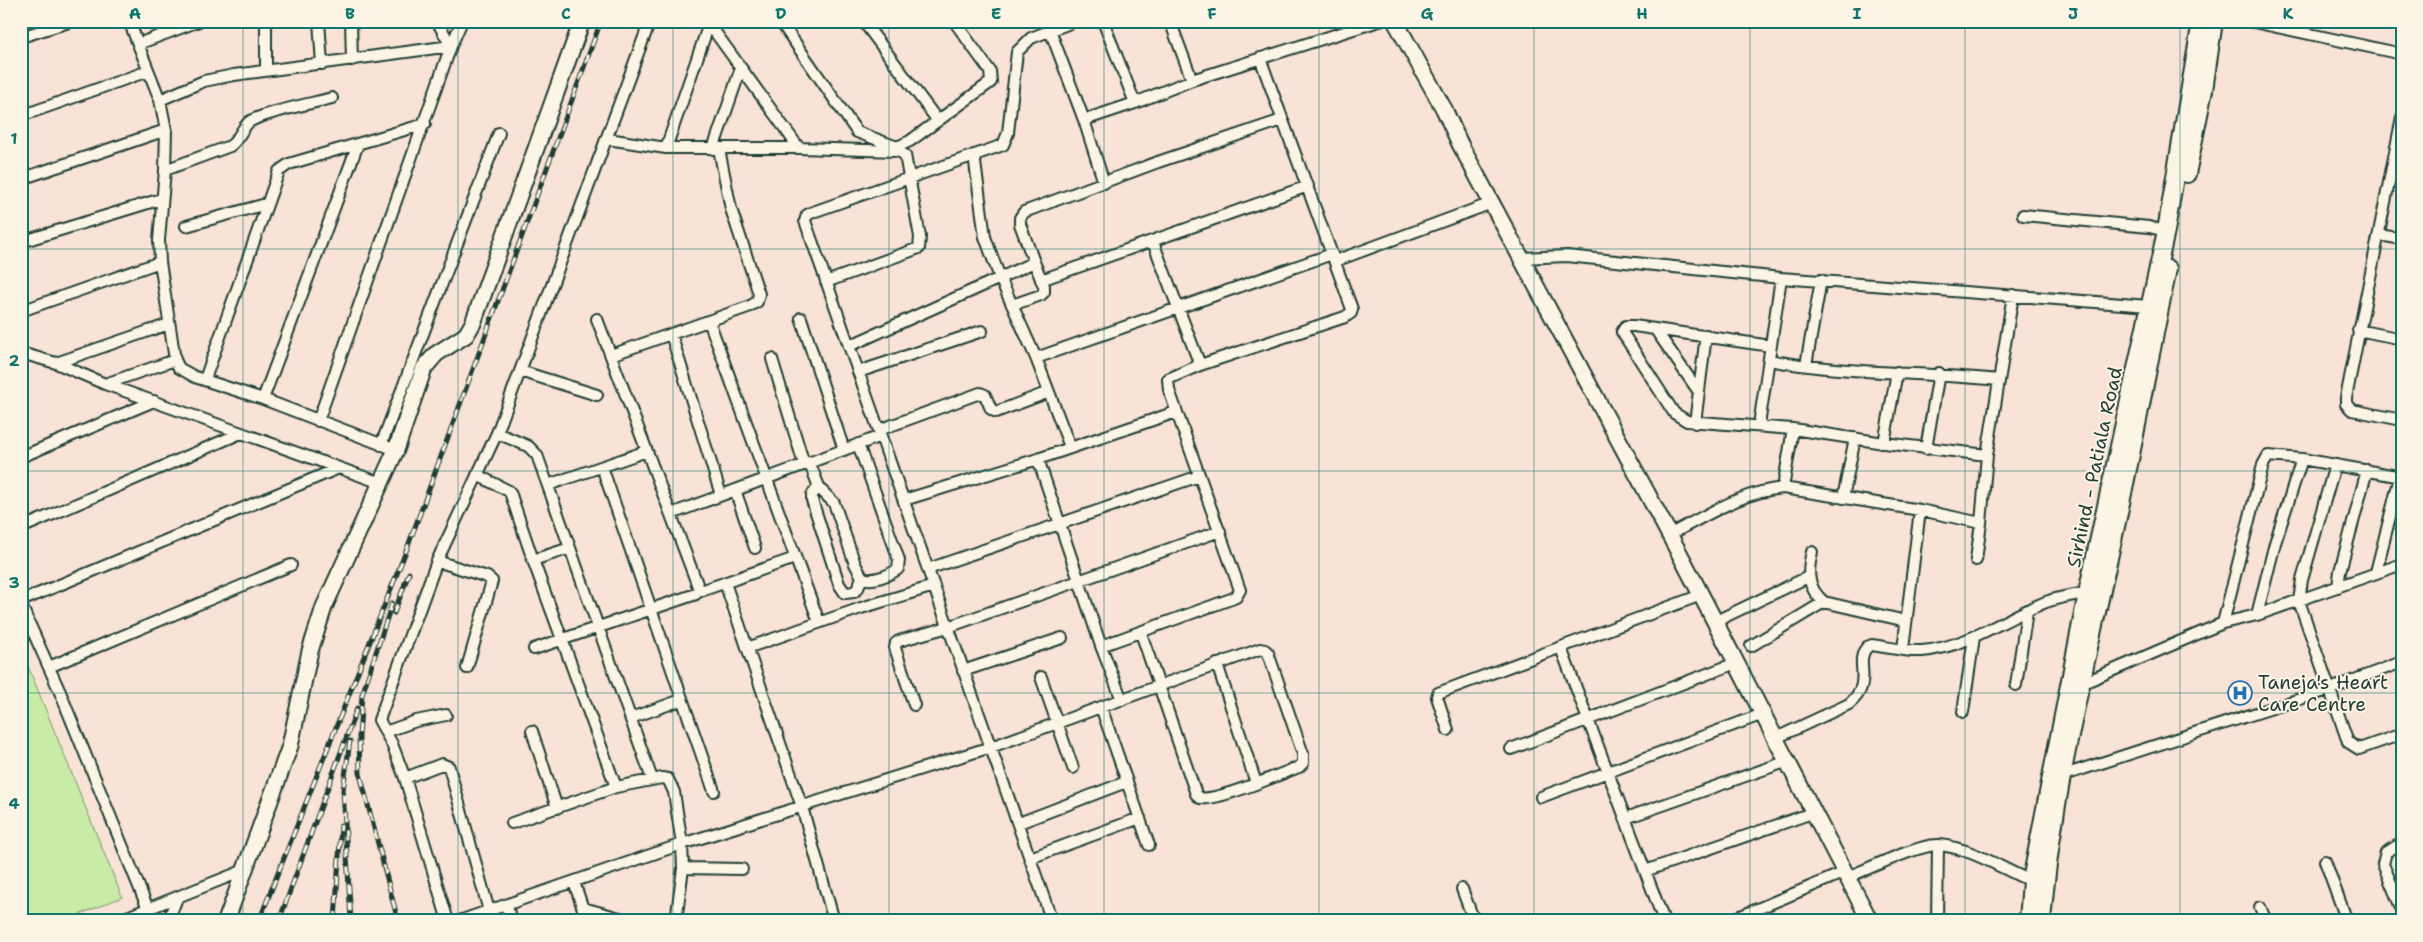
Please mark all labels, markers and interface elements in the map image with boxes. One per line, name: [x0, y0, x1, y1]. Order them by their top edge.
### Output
text: A: [129, 3, 141, 24]
text: B: [345, 3, 355, 24]
text: C: [561, 3, 571, 24]
text: D: [775, 3, 787, 24]
text: E: [991, 3, 1001, 24]
text: F: [1207, 3, 1217, 24]
text: G: [1421, 3, 1434, 24]
text: H: [1636, 3, 1648, 24]
text: I: [1853, 3, 1862, 24]
text: J: [2068, 3, 2078, 24]
text: K: [2283, 3, 2294, 24]
text: 1: [10, 128, 18, 149]
text: 2: [8, 350, 20, 371]
street label: Sirhind - Patiala Road: [2061, 365, 2128, 570]
text: 3: [8, 572, 20, 593]
place label: Taneja's Heart Care Centre: [2258, 670, 2388, 717]
hospital icon: Taneja's Heart Care Centre: [2227, 680, 2253, 706]
text: 4: [8, 793, 20, 814]

